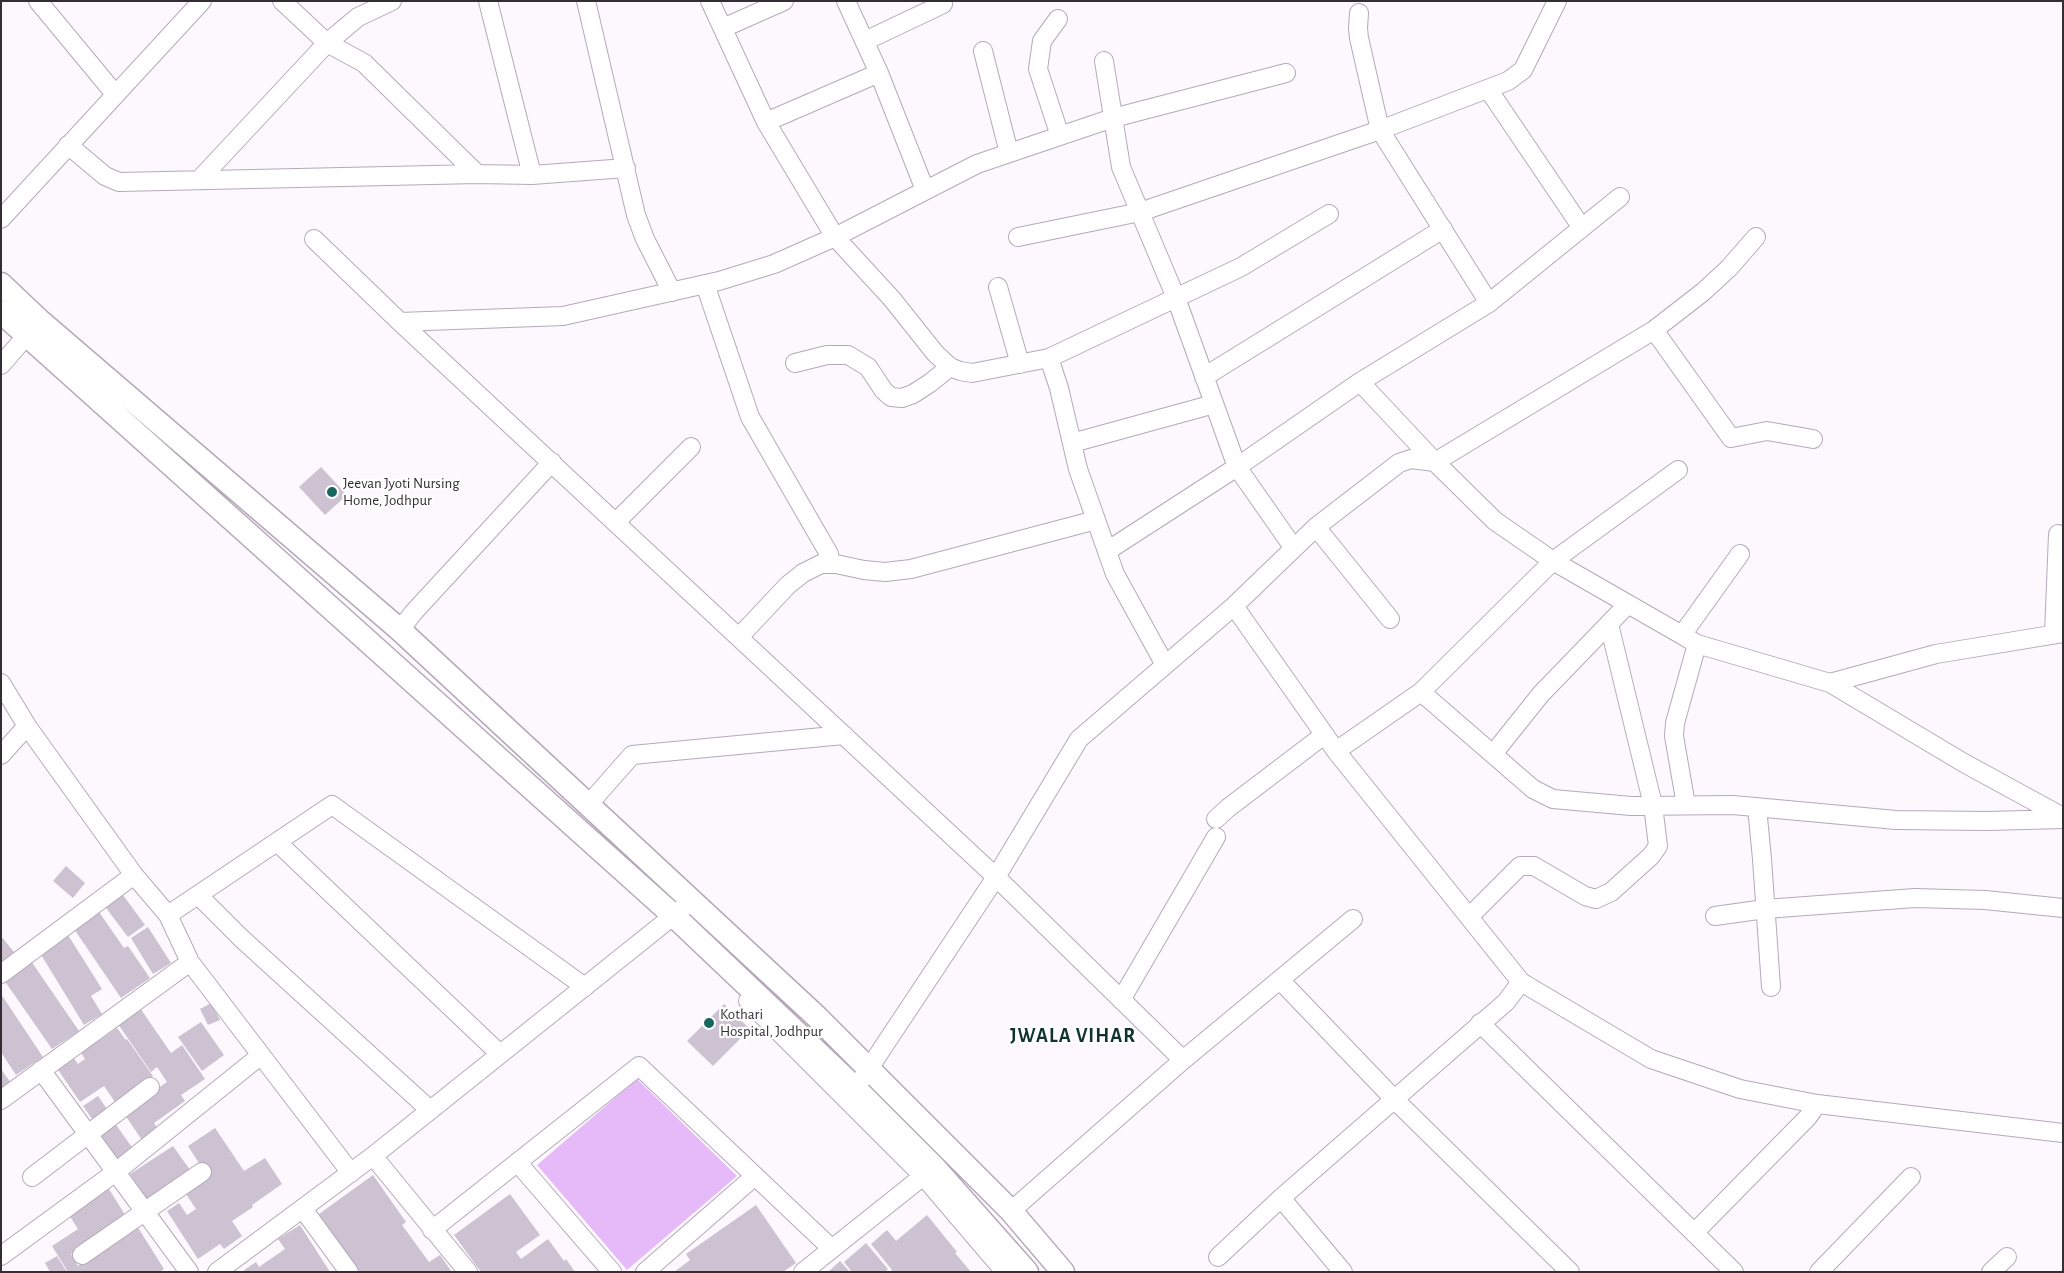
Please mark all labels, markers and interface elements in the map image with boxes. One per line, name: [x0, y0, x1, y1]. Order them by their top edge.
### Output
place label: Jeevan Jyoti Nursing Home, Jodhpur: [343, 474, 460, 509]
marker: Jeevan Jyoti Nursing Home, Jodhpur: [325, 485, 339, 499]
place label: Kothari Hospital, Jodhpur: [720, 1005, 823, 1040]
marker: Kothari Hospital, Jodhpur: [702, 1016, 716, 1030]
district label: JWALA VIHAR: [1009, 1024, 1137, 1048]

